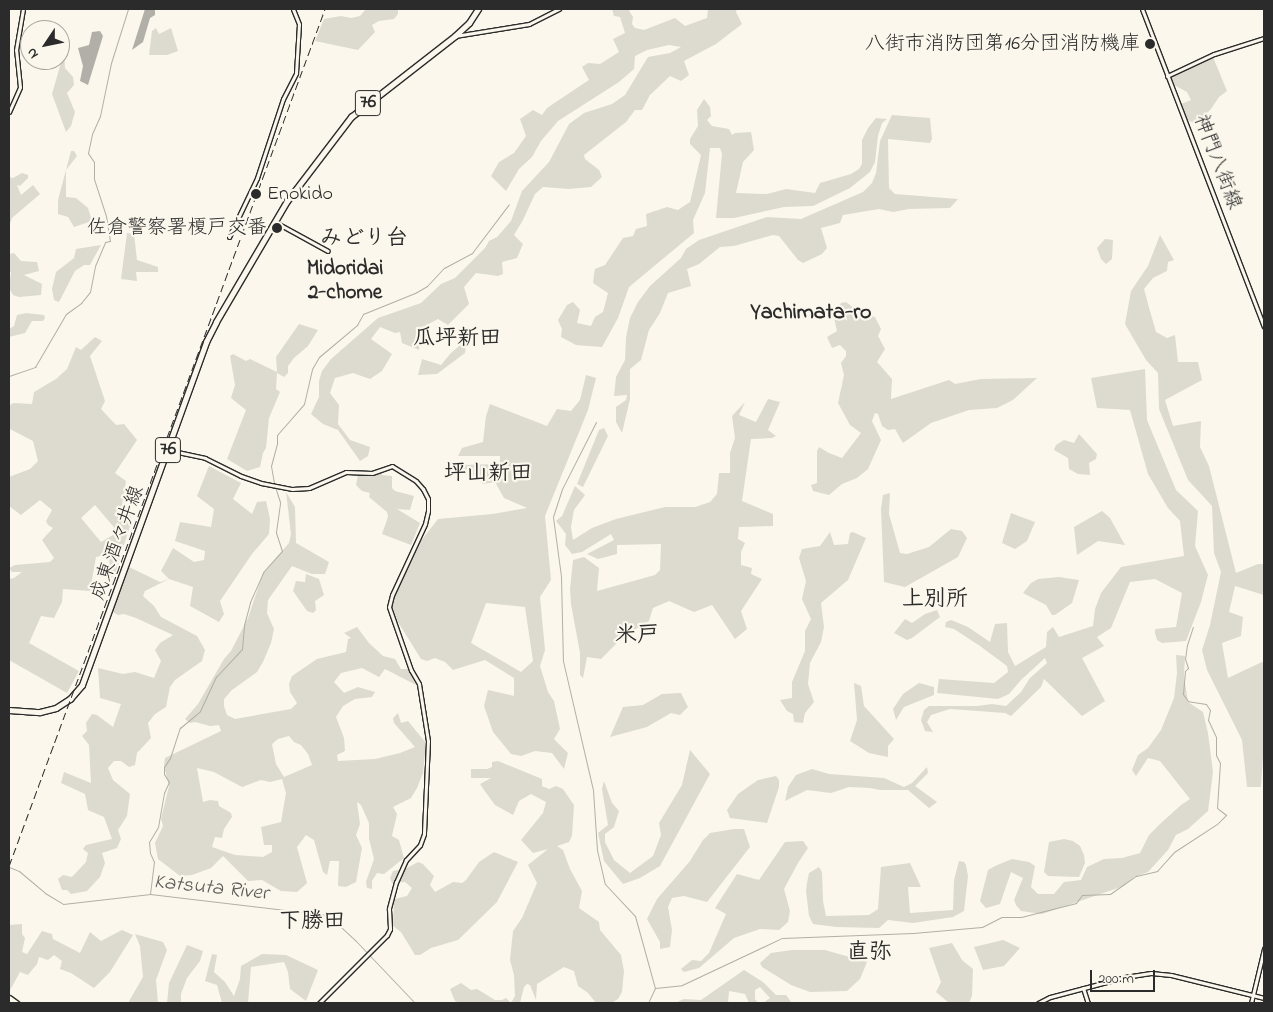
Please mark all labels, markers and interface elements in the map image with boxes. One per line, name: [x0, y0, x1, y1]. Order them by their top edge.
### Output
north arrow: [20, 20, 70, 70]
place label: 八街市消防団第16分団消防機庫: [865, 32, 1140, 56]
marker: 八街市消防団第16分団消防機庫: [1144, 38, 1156, 50]
text: N: [22, 43, 44, 63]
road number: 76: [354, 86, 382, 120]
street label: 神門八街線: [1188, 111, 1246, 213]
place label: Enokido: [267, 182, 333, 206]
marker: Enokido: [249, 187, 263, 201]
place label: 佐倉警察署榎戸交番: [87, 216, 267, 240]
marker: 佐倉警察署榎戸交番: [271, 222, 283, 234]
district label: みどり台: [320, 227, 408, 253]
district label: Midoridai 2-chome: [307, 256, 383, 306]
district label: Yachimata-ro: [751, 301, 871, 327]
district label: 瓜坪新田: [413, 327, 501, 353]
road number: 76: [154, 434, 182, 466]
district label: 坪山新田: [444, 462, 532, 488]
street label: 成東酒々井線: [86, 483, 150, 603]
district label: 上別所: [902, 588, 968, 614]
district label: 米戸: [615, 624, 659, 650]
water label: Katsuta River: [153, 869, 269, 907]
district label: 下勝田: [279, 910, 345, 936]
district label: 直弥: [847, 941, 891, 967]
scale bar: [1093, 960, 1158, 992]
text: 200 m: [1098, 968, 1134, 990]

